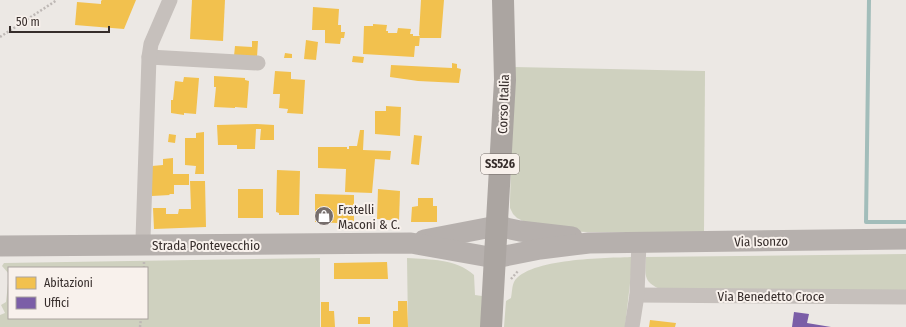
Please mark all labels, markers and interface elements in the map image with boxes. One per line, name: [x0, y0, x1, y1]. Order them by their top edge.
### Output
scale bar: [10, 8, 109, 34]
text: 50 m: [16, 15, 40, 29]
street label: Corso Italia: [495, 74, 512, 134]
road number: SS526: [481, 154, 519, 174]
place label: Fratelli Maconi & C.: [338, 202, 400, 232]
shop icon: Fratelli Maconi & C.: [313, 205, 335, 227]
street label: Via Isonzo: [734, 234, 788, 249]
street label: Strada Pontevecchio: [152, 238, 260, 253]
legend: [8, 267, 148, 319]
text: Abitazioni: [44, 276, 93, 290]
street label: Via Benedetto Croce: [718, 289, 824, 304]
text: Uffici: [44, 296, 69, 310]

